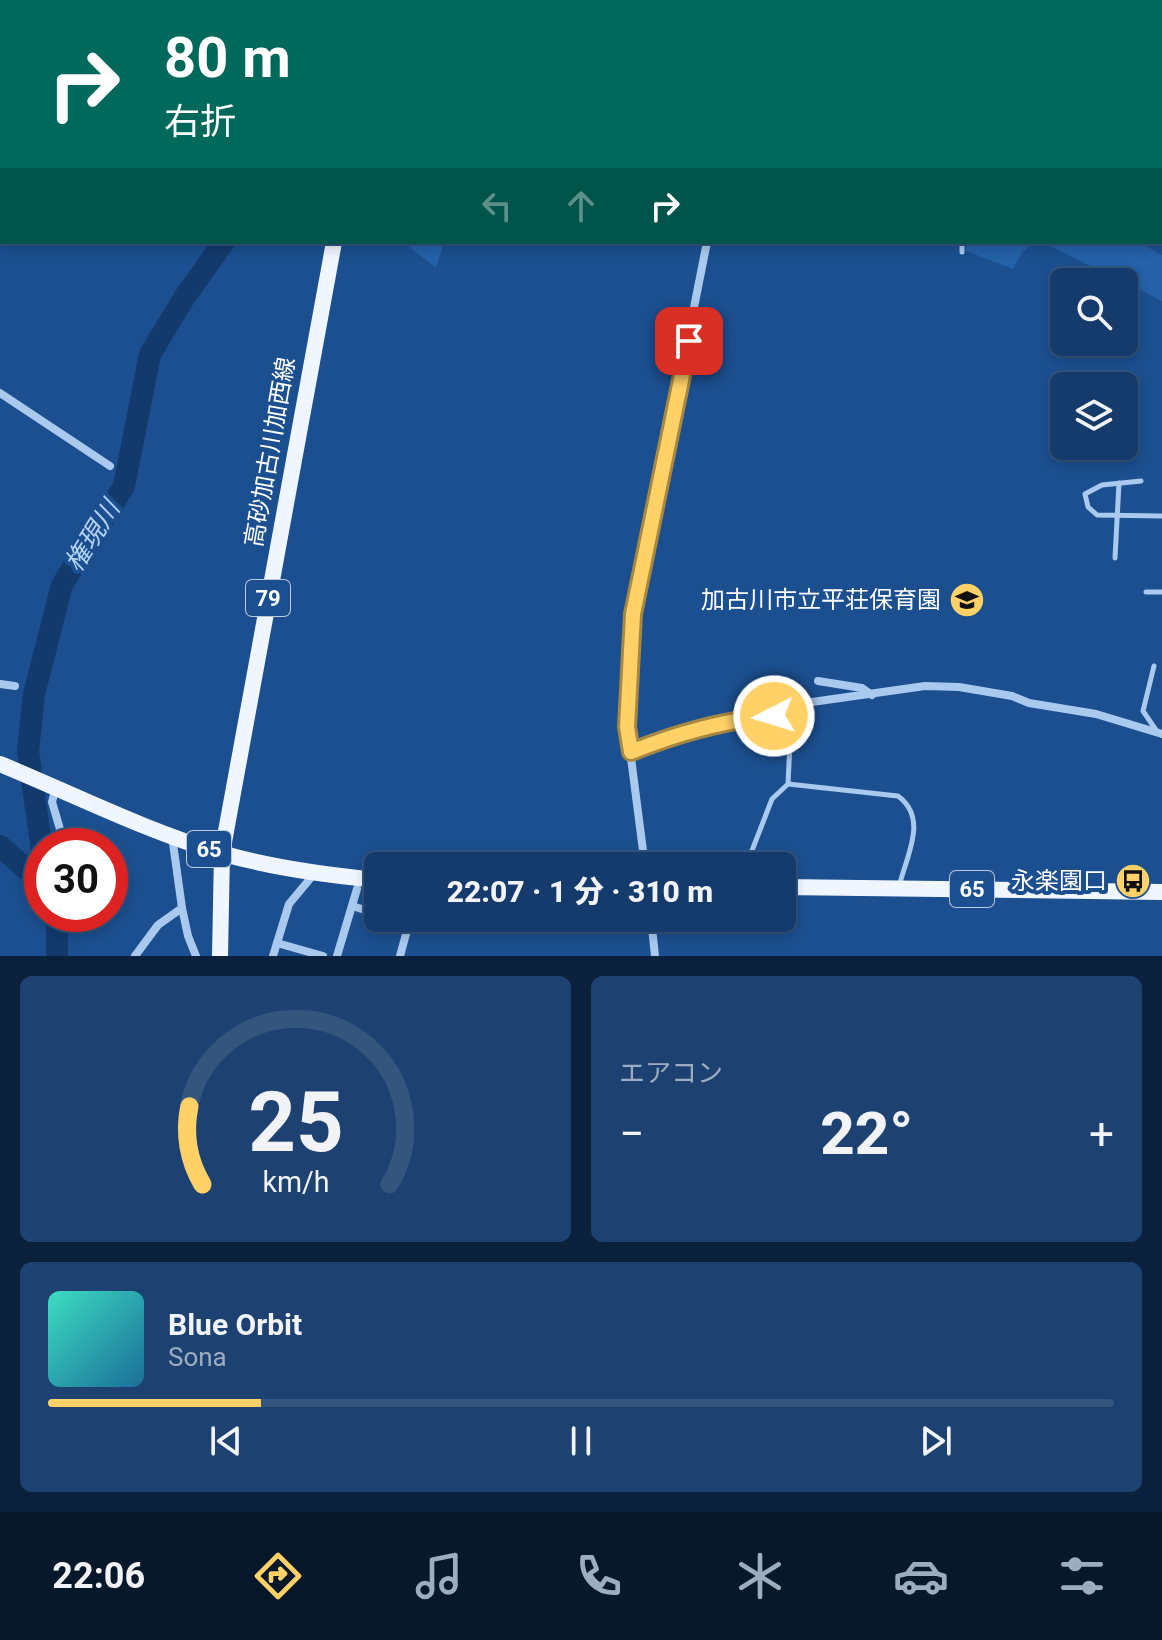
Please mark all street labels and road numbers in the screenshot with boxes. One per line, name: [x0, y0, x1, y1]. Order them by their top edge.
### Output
street label: 高砂加古川加西線: [240, 355, 300, 549]
road number: 79: [246, 580, 290, 616]
road number: 65: [187, 831, 231, 867]
road number: 65: [950, 871, 994, 907]

